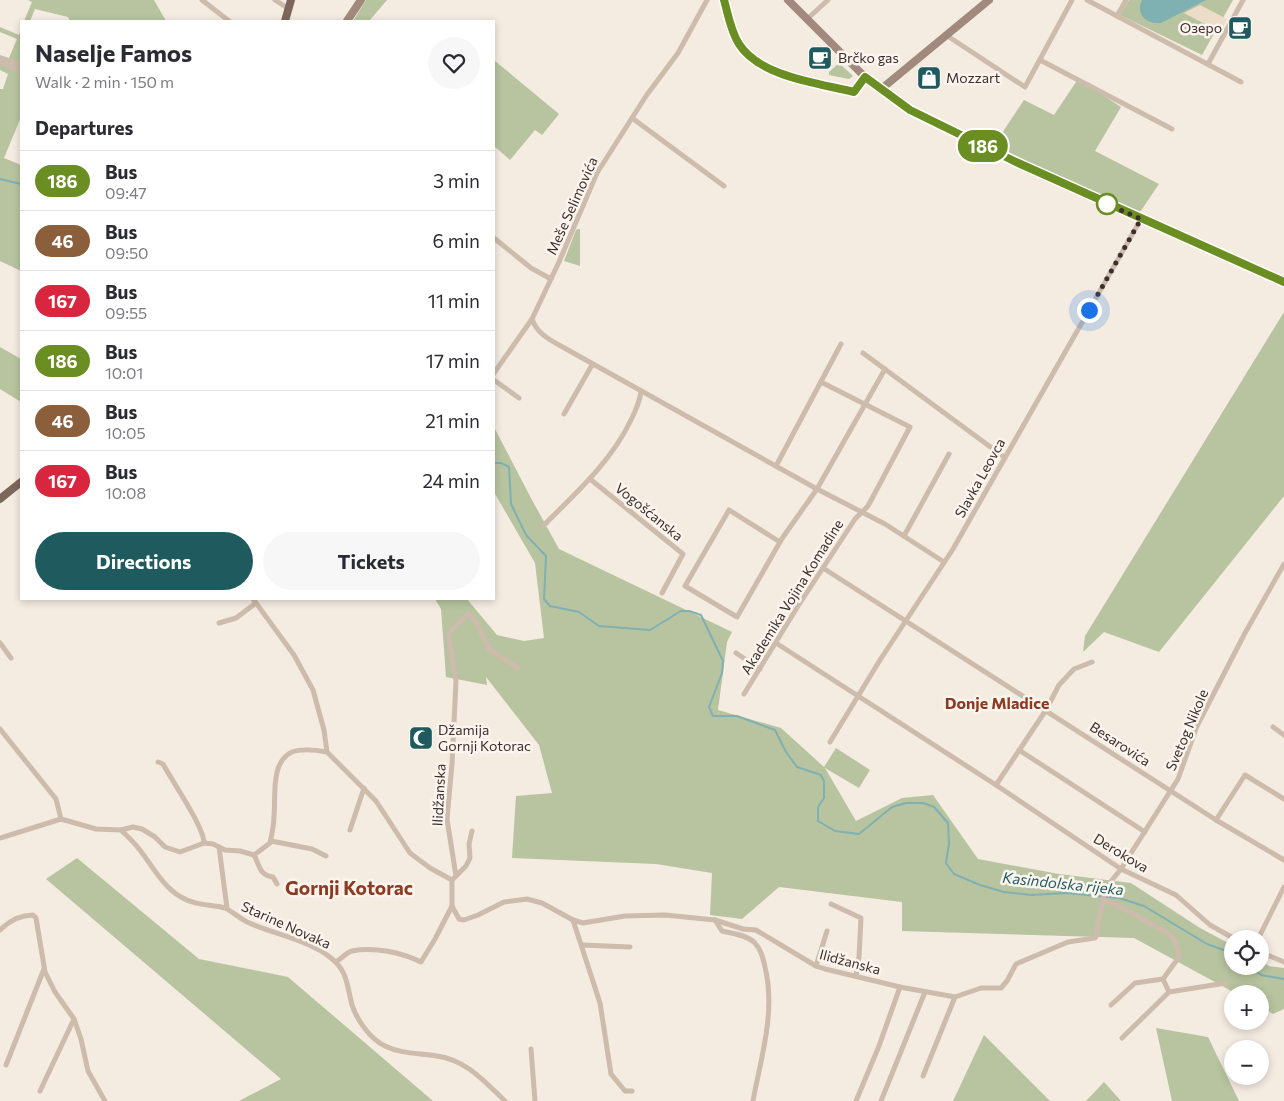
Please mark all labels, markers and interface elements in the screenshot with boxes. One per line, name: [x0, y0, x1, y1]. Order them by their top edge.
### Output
cafe icon: Озеро: [1227, 15, 1253, 41]
place label: Озеро: [1180, 19, 1222, 36]
button: heart: [428, 37, 480, 89]
text: Naselje Famos: [35, 38, 192, 67]
cafe icon: Brčko gas: [807, 45, 833, 71]
place label: Brčko gas: [838, 49, 899, 66]
shop icon: Mozzart: [916, 65, 942, 91]
place label: Mozzart: [946, 69, 1001, 86]
text: Walk · 2 min · 150 m: [35, 72, 174, 91]
text: Departures: [35, 116, 133, 139]
line badge: 186: [954, 130, 1012, 162]
text: 186: [968, 135, 998, 157]
street label: Meše Selimovića: [542, 154, 601, 257]
text: Bus: [105, 160, 137, 183]
text: 3 min: [433, 169, 480, 192]
text: 186: [47, 170, 78, 192]
text: 09:47: [105, 183, 147, 202]
unlabelled marker: [1096, 193, 1118, 215]
text: Bus: [105, 220, 137, 243]
text: 6 min: [432, 229, 480, 252]
text: 46: [51, 230, 74, 252]
text: 09:50: [105, 243, 149, 262]
text: Bus: [105, 280, 137, 303]
text: 11 min: [428, 289, 480, 312]
text: 167: [48, 290, 77, 312]
your location: [1077, 298, 1102, 323]
text: 09:55: [105, 303, 147, 322]
text: Bus: [105, 340, 137, 363]
text: 17 min: [426, 349, 480, 372]
text: 186: [47, 350, 78, 372]
text: 10:01: [105, 363, 143, 382]
text: Bus: [105, 400, 137, 423]
text: 21 min: [425, 409, 480, 432]
text: 46: [51, 410, 74, 432]
text: 10:05: [105, 423, 146, 442]
street label: Slavka Leovca: [951, 435, 1008, 521]
text: Bus: [105, 460, 137, 483]
text: 24 min: [422, 469, 480, 492]
text: 167: [48, 470, 77, 492]
street label: Vogošćanska: [612, 479, 687, 544]
text: 10:08: [105, 483, 146, 502]
street label: Akademika Vojina Komadine: [737, 516, 846, 677]
button: Directions: [35, 532, 253, 590]
button: Tickets: [263, 532, 480, 590]
street label: Svetog Nikole: [1162, 686, 1211, 773]
district label: Donje Mladice: [945, 693, 1049, 712]
street label: Besarovića: [1087, 718, 1154, 769]
place label: Džamija Gornji Kotorac: [438, 721, 531, 754]
mosque icon: Džamija Gornji Kotorac: [408, 725, 434, 751]
street label: Ilidžanska: [428, 763, 449, 827]
street label: Derokova: [1091, 830, 1152, 876]
water label: Kasindolska rijeka: [1002, 868, 1125, 898]
district label: Gornji Kotorac: [285, 876, 413, 899]
street label: Starine Novaka: [239, 897, 334, 952]
map controls: [1224, 930, 1269, 1085]
button: locate: [1224, 930, 1269, 975]
street label: Ilidžanska: [818, 945, 883, 978]
button: +: [1224, 985, 1269, 1030]
button: −: [1224, 1040, 1269, 1085]

